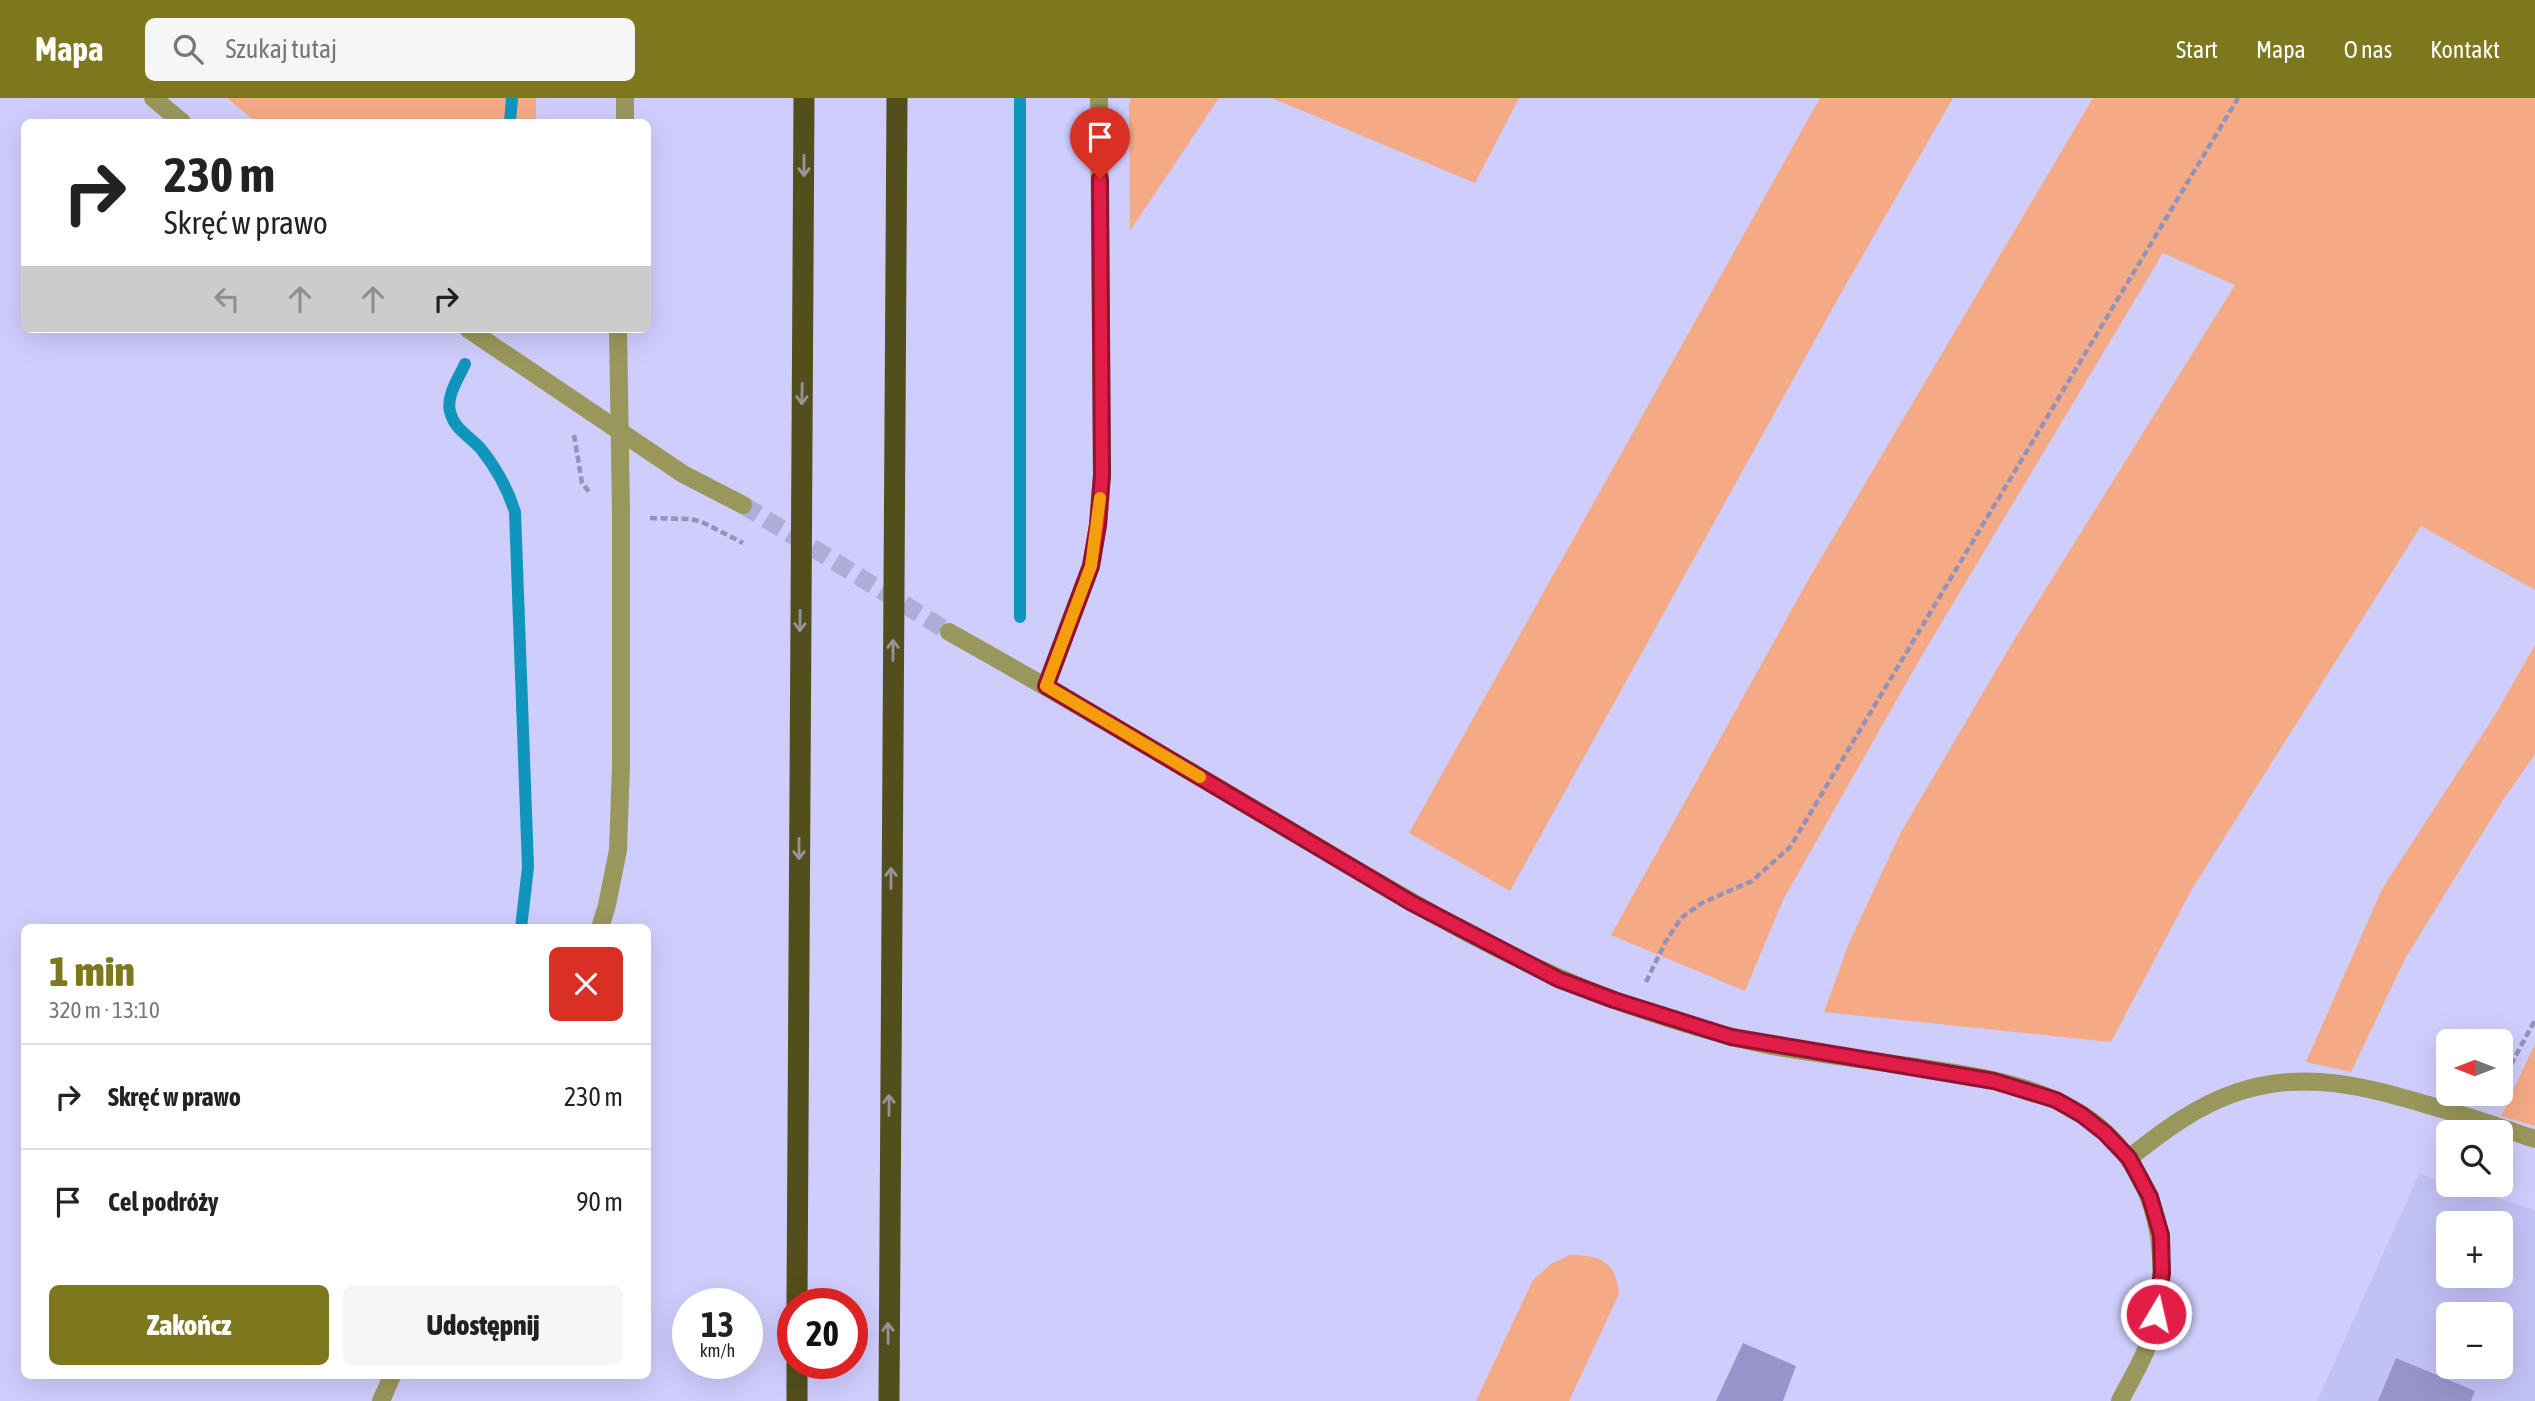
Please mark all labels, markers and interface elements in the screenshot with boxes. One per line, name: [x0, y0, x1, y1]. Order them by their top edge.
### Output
search box: [145, 18, 635, 81]
text: Mapa: [35, 30, 103, 68]
icon: search: [169, 30, 207, 68]
text: Szukaj tutaj: [225, 34, 337, 64]
text: Start: [2176, 36, 2218, 63]
text: Mapa: [2256, 36, 2306, 63]
text: O nas: [2344, 36, 2392, 63]
text: Kontakt: [2430, 36, 2500, 63]
pin: [1070, 107, 1130, 179]
icon: arrive: [1081, 118, 1119, 156]
text: 230 m: [164, 146, 275, 202]
icon: right: [49, 147, 140, 238]
one-way arrow: [797, 154, 810, 177]
text: Skręć w prawo: [164, 204, 328, 241]
icon: left: [208, 280, 246, 318]
icon: ahead: [281, 280, 319, 318]
icon: ahead: [354, 280, 392, 318]
icon: right: [427, 280, 465, 318]
one-way arrow: [795, 382, 809, 405]
one-way arrow: [793, 609, 807, 632]
one-way arrow: [886, 639, 899, 662]
one-way arrow: [792, 837, 806, 860]
one-way arrow: [884, 867, 898, 890]
text: 1 min: [49, 947, 135, 995]
button: close: [549, 947, 623, 1021]
text: 320 m · 13:10: [49, 997, 160, 1023]
north arrow: [2436, 1029, 2513, 1106]
map controls: [2436, 1029, 2513, 1379]
icon: right: [49, 1078, 87, 1116]
text: Skręć w prawo: [108, 1082, 241, 1112]
text: 230 m: [564, 1082, 623, 1112]
one-way arrow: [882, 1094, 896, 1117]
button: search: [2436, 1120, 2513, 1197]
icon: arrive: [49, 1183, 87, 1221]
text: Cel podróży: [108, 1187, 219, 1217]
text: 90 m: [576, 1187, 623, 1217]
button: +: [2436, 1211, 2513, 1288]
position arrow: [2119, 1277, 2193, 1351]
button: Zakończ: [49, 1285, 329, 1365]
button: Udostępnij: [343, 1285, 623, 1365]
speed limit sign: 20: [777, 1288, 868, 1379]
button: −: [2436, 1302, 2513, 1379]
text: 13: [701, 1304, 734, 1344]
one-way arrow: [881, 1322, 895, 1345]
text: km/h: [700, 1340, 735, 1361]

